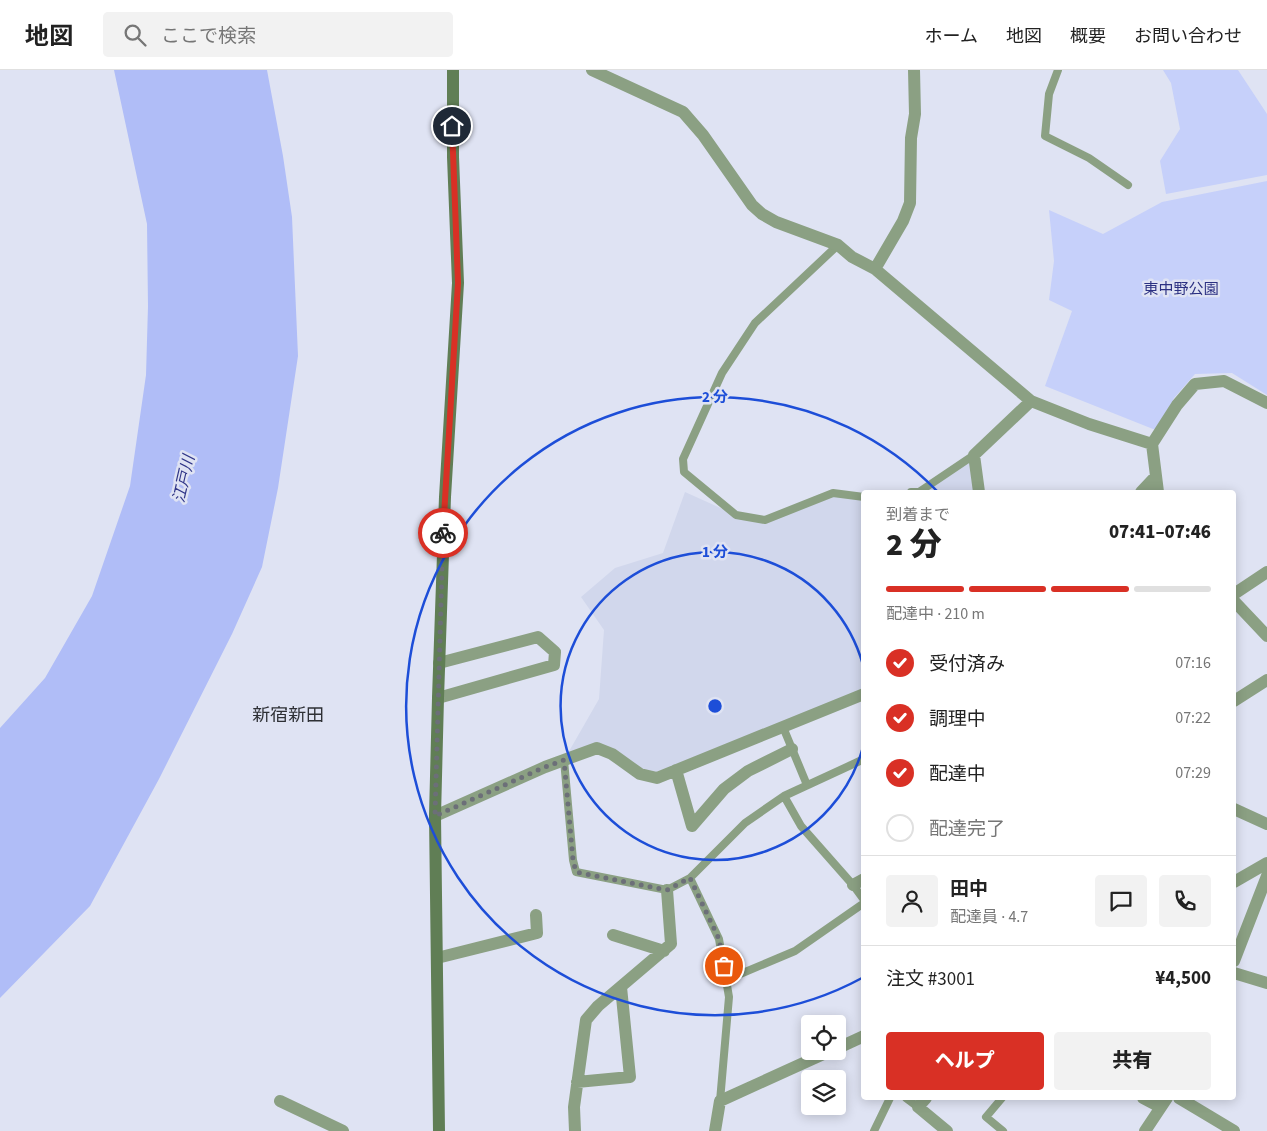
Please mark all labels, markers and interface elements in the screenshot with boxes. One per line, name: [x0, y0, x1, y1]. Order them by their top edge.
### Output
search box: [103, 12, 453, 57]
text: 地図: [25, 19, 73, 54]
icon: search: [121, 21, 149, 49]
text: ここで検索: [161, 23, 256, 50]
text: ホーム: [925, 24, 978, 49]
text: 地図: [1006, 24, 1042, 49]
text: 概要: [1070, 24, 1106, 49]
text: お問い合わせ: [1134, 24, 1242, 49]
pin: [431, 105, 473, 147]
icon: home: [438, 112, 466, 140]
park label: 東中野公園: [1143, 279, 1219, 300]
text: 2 分: [702, 387, 728, 408]
water label: 江戸川: [168, 451, 201, 505]
text: 到着まで: [886, 504, 950, 526]
courier: [418, 508, 468, 558]
icon: bike: [429, 519, 457, 547]
text: 07:41–07:46: [1109, 519, 1211, 546]
text: 2 分: [886, 522, 942, 568]
text: 1 分: [702, 542, 728, 563]
text: 配達中 · 210 m: [886, 603, 985, 625]
icon: check: [886, 649, 914, 677]
text: 受付済み: [929, 651, 1005, 678]
text: 07:16: [1175, 652, 1211, 674]
centre of rings: [706, 697, 724, 715]
district label: 新宿新田: [252, 703, 324, 728]
icon: check: [886, 704, 914, 732]
text: 調理中: [929, 706, 986, 733]
text: 07:22: [1175, 707, 1211, 729]
icon: check: [886, 759, 914, 787]
text: 配達中: [929, 761, 986, 788]
text: 07:29: [1175, 762, 1211, 784]
text: 配達完了: [929, 816, 1005, 843]
button: person: [886, 875, 938, 927]
button: chat: [1095, 875, 1147, 927]
button: phone: [1159, 875, 1211, 927]
text: 田中: [950, 876, 988, 903]
text: 配達員 · 4.7: [950, 906, 1028, 928]
pin: [703, 945, 745, 987]
icon: bag: [710, 952, 738, 980]
text: ¥4,500: [1155, 965, 1211, 992]
text: 注文 #3001: [886, 966, 975, 993]
map controls: [801, 1015, 846, 1115]
button: locate: [801, 1015, 846, 1060]
button: ヘルプ: [886, 1032, 1044, 1090]
button: 共有: [1054, 1032, 1211, 1090]
button: layers: [801, 1070, 846, 1115]

